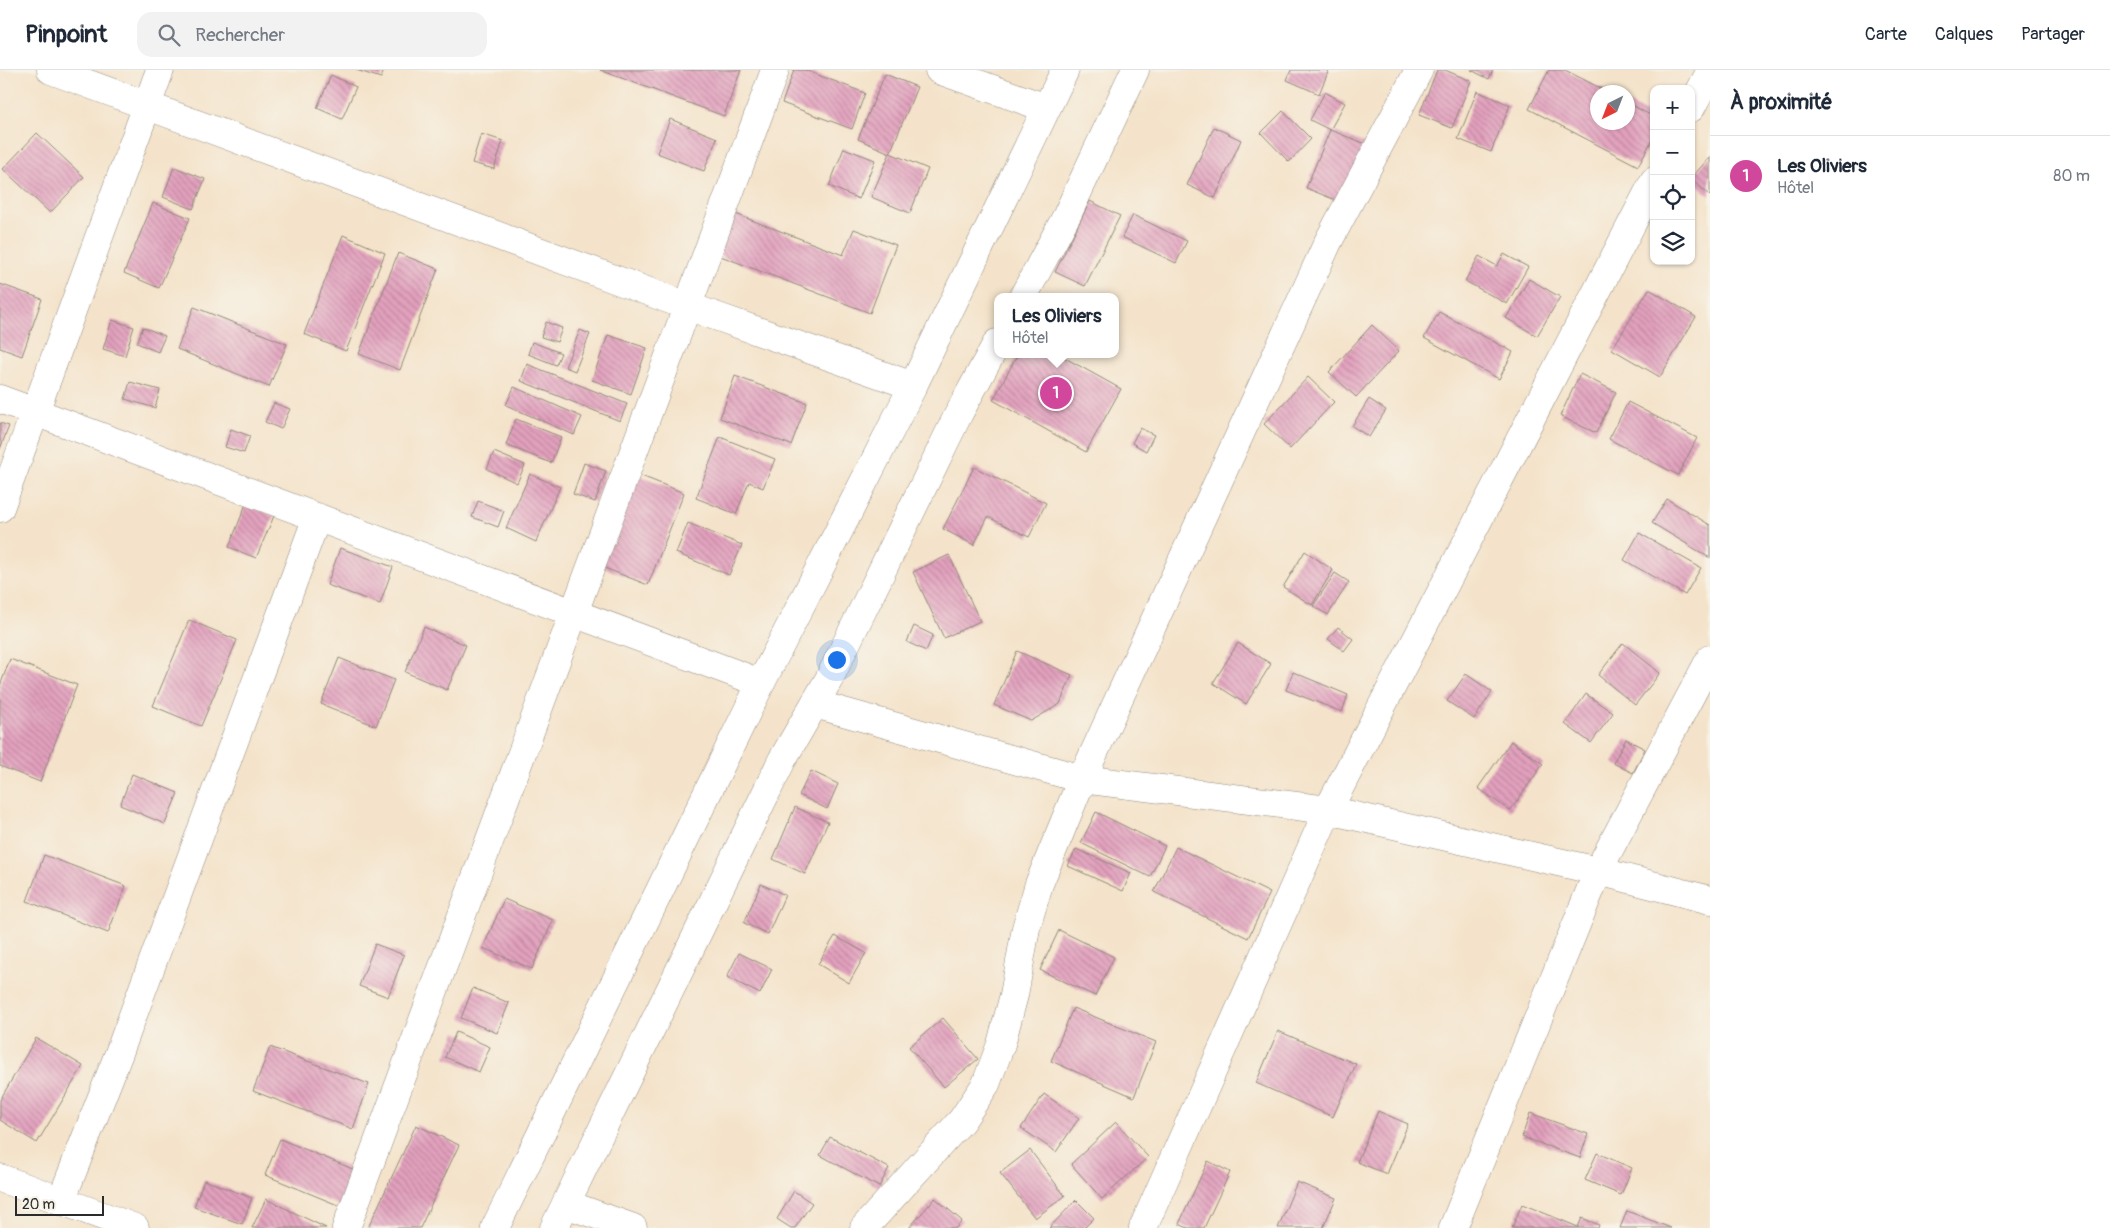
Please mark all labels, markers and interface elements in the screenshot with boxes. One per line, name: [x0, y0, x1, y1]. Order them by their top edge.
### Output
search box: [137, 12, 487, 57]
text: Pinpoint: [25, 20, 107, 49]
icon: search: [155, 21, 183, 49]
text: Rechercher: [195, 23, 285, 47]
text: Carte: [1865, 23, 1907, 46]
text: Calques: [1935, 23, 1993, 46]
text: Partager: [2021, 23, 2085, 46]
north arrow: [1590, 85, 1635, 130]
map controls: [1650, 85, 1695, 265]
button: +: [1650, 85, 1695, 130]
text: À proximité: [1730, 89, 1833, 116]
button: −: [1650, 130, 1695, 175]
text: Les Oliviers: [1777, 154, 1867, 178]
text: 1: [1743, 166, 1749, 186]
text: 80 m: [2053, 166, 2090, 186]
button: locate: [1650, 175, 1695, 220]
text: Hôtel: [1777, 178, 1814, 198]
button: layers: [1650, 220, 1695, 265]
popup: [994, 293, 1119, 358]
text: Les Oliviers: [1012, 304, 1101, 328]
text: Hôtel: [1012, 328, 1049, 348]
pin: 1: [1040, 374, 1072, 412]
your location: [824, 647, 850, 673]
scale bar: [15, 1193, 104, 1216]
text: 20 m: [22, 1196, 55, 1213]

